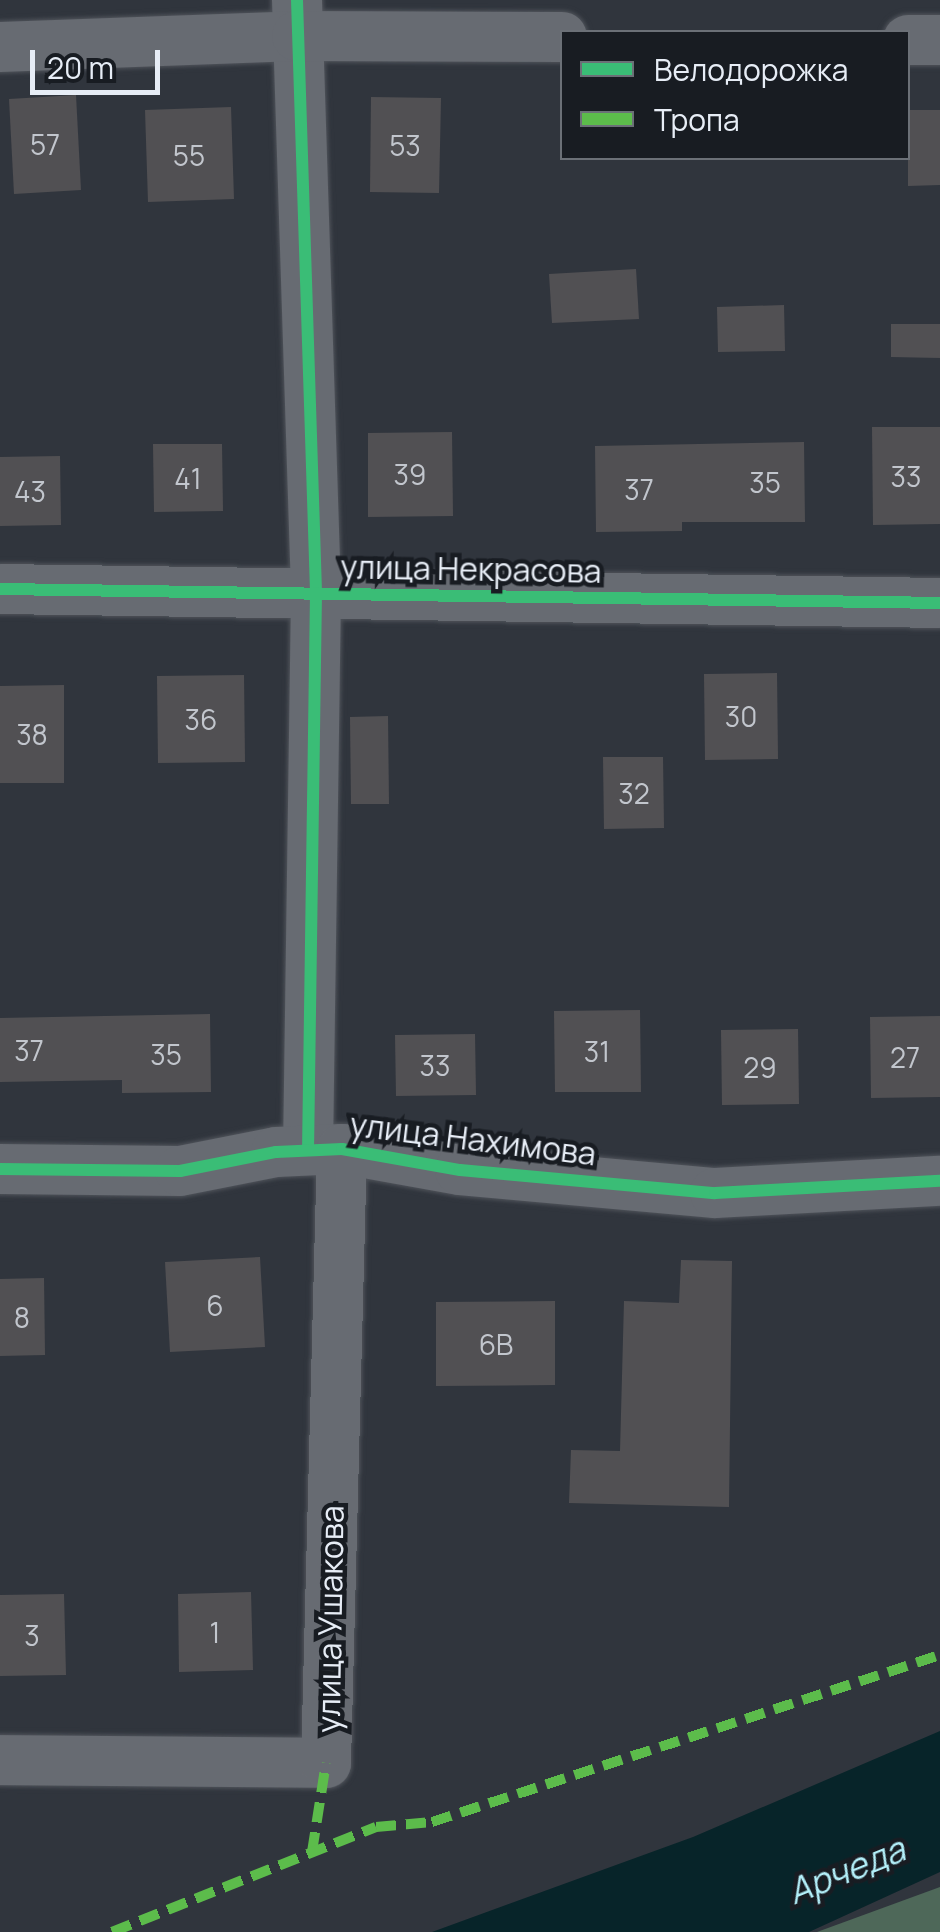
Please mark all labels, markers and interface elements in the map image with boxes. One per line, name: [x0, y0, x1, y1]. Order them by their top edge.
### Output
scale bar: [35, 30, 165, 92]
legend: [560, 30, 910, 160]
text: 20 m: [47, 47, 114, 88]
text: Велодорожка: [654, 49, 848, 90]
text: Тропа: [654, 99, 740, 140]
house number: 57: [30, 127, 60, 161]
house number: 53: [389, 128, 421, 162]
house number: 55: [173, 138, 205, 172]
house number: 39: [394, 457, 426, 491]
house number: 33: [891, 459, 921, 493]
house number: 41: [174, 461, 202, 495]
house number: 35: [749, 465, 781, 499]
house number: 37: [624, 472, 654, 506]
house number: 43: [14, 474, 46, 508]
street label: улица Некрасова: [340, 548, 602, 590]
house number: 30: [725, 699, 757, 733]
house number: 36: [185, 702, 217, 736]
house number: 38: [16, 717, 48, 751]
house number: 32: [618, 776, 650, 810]
house number: 37: [14, 1033, 44, 1067]
house number: 31: [584, 1034, 610, 1068]
house number: 35: [150, 1037, 182, 1071]
house number: 27: [890, 1040, 920, 1074]
house number: 33: [420, 1048, 450, 1082]
house number: 29: [743, 1050, 777, 1084]
street label: улица Нахимова: [348, 1105, 598, 1173]
house number: 6: [206, 1288, 224, 1322]
house number: 8: [14, 1300, 30, 1334]
house number: 6В: [479, 1327, 513, 1361]
street label: улица Ушакова: [309, 1505, 351, 1733]
house number: 1: [210, 1615, 220, 1649]
house number: 3: [24, 1618, 40, 1652]
water label: Арчеда: [781, 1828, 911, 1912]

